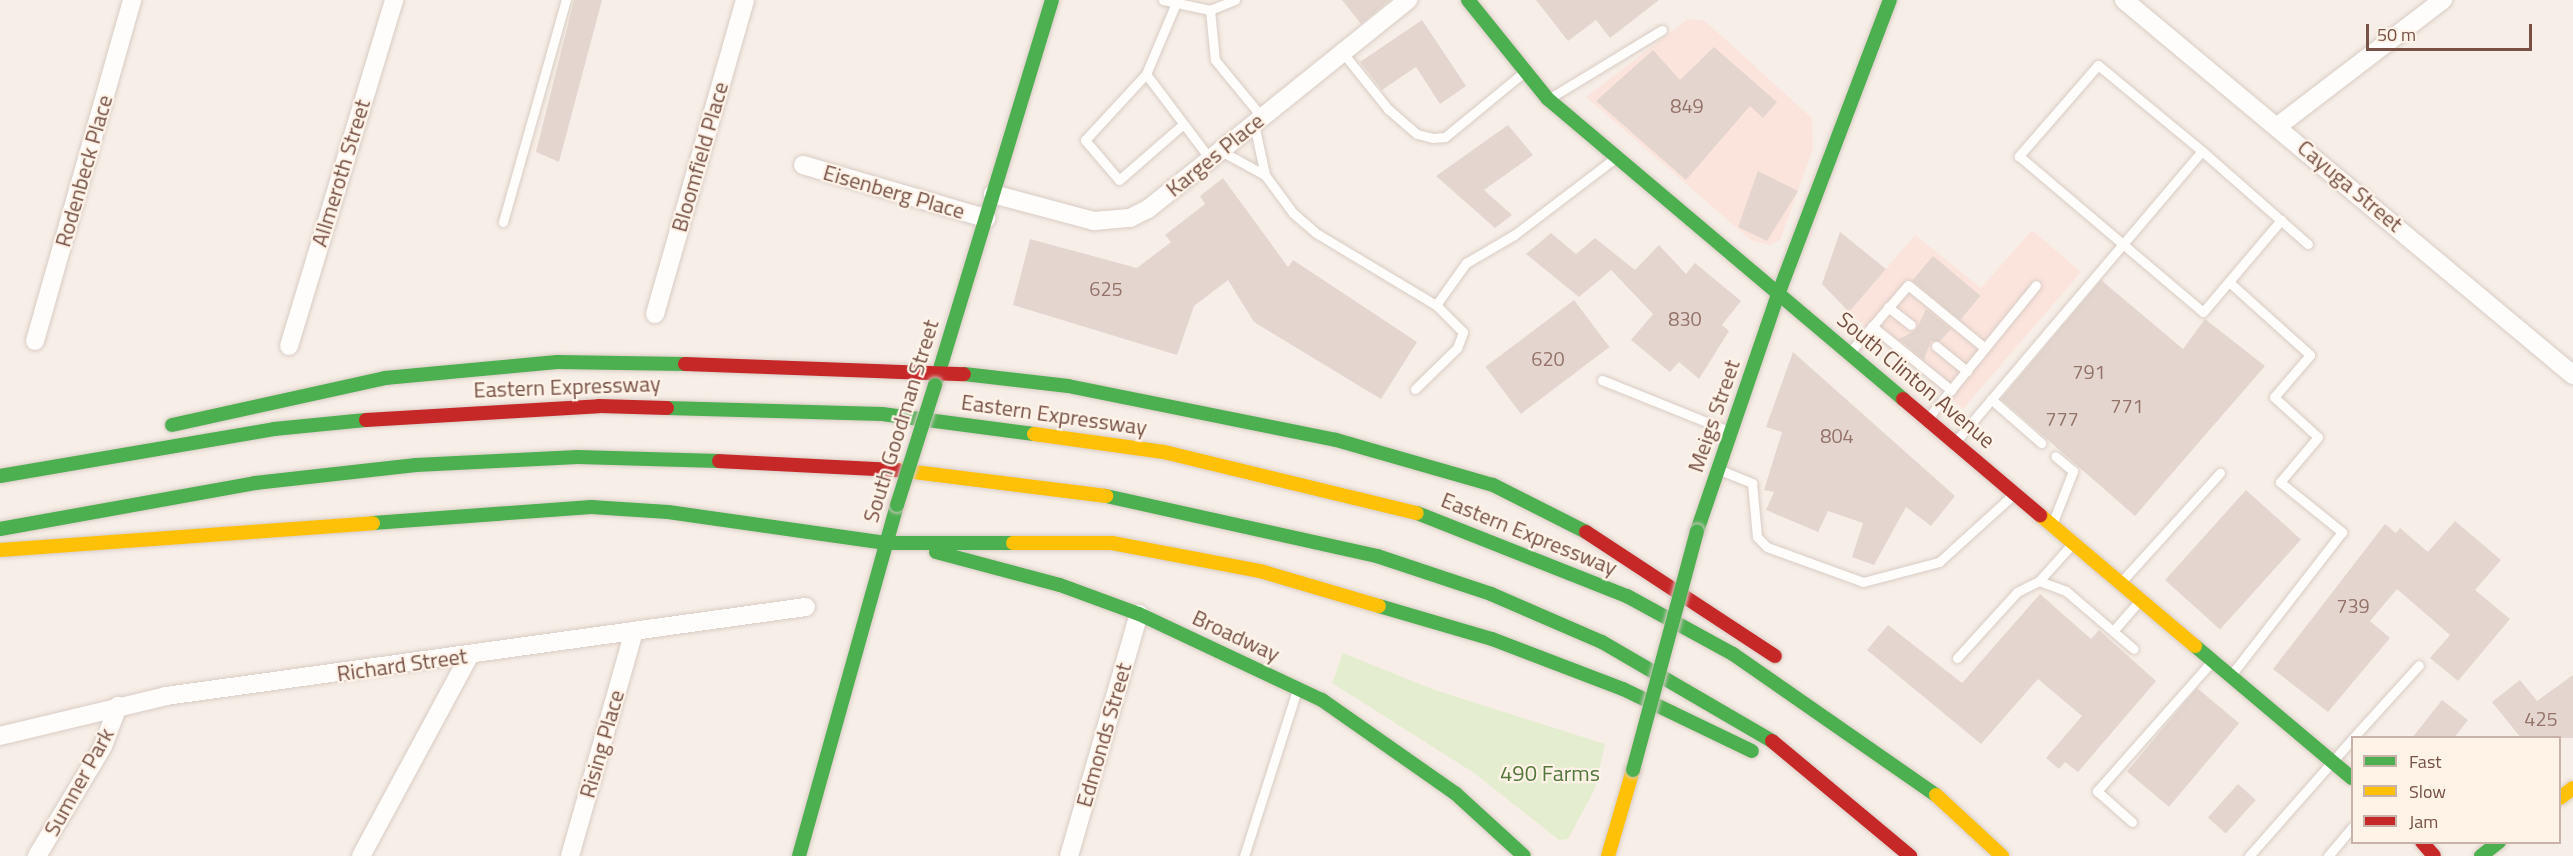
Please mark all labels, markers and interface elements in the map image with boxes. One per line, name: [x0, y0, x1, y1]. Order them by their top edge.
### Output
scale bar: [2369, 12, 2536, 50]
text: 50 m: [2377, 21, 2416, 48]
street label: Bloomfield Place: [666, 79, 734, 235]
street label: Rodenbeck Place: [50, 92, 118, 250]
house number: 849: [1670, 93, 1704, 117]
street label: Allmeroth Street: [306, 96, 376, 250]
street label: Karges Place: [1161, 108, 1269, 202]
street label: Cayuga Street: [2292, 134, 2408, 238]
street label: Eisenberg Place: [820, 159, 968, 225]
house number: 625: [1089, 276, 1123, 300]
house number: 830: [1668, 306, 1702, 330]
street label: South Clinton Avenue: [1832, 306, 2000, 454]
street label: South Goodman Street: [858, 316, 944, 526]
house number: 620: [1531, 346, 1565, 370]
street label: Meigs Street: [1682, 356, 1746, 476]
house number: 791: [2072, 359, 2106, 383]
street label: Eastern Expressway: [473, 371, 661, 403]
street label: Eastern Expressway: [959, 389, 1149, 441]
house number: 771: [2110, 393, 2144, 417]
house number: 777: [2045, 406, 2079, 430]
house number: 804: [1820, 423, 1854, 447]
street label: Eastern Expressway: [1437, 487, 1621, 581]
house number: 739: [2336, 593, 2370, 617]
street label: Broadway: [1188, 604, 1284, 668]
street label: Richard Street: [335, 643, 469, 687]
street label: Edmonds Street: [1071, 660, 1137, 810]
street label: Rising Place: [574, 687, 630, 801]
house number: 425: [2524, 706, 2558, 730]
street label: Sumner Park: [38, 723, 120, 841]
legend: [2351, 736, 2561, 844]
text: Fast: [2409, 748, 2442, 775]
park label: 490 Farms: [1500, 761, 1600, 787]
text: Slow: [2409, 778, 2446, 805]
text: Jam: [2409, 808, 2438, 835]

